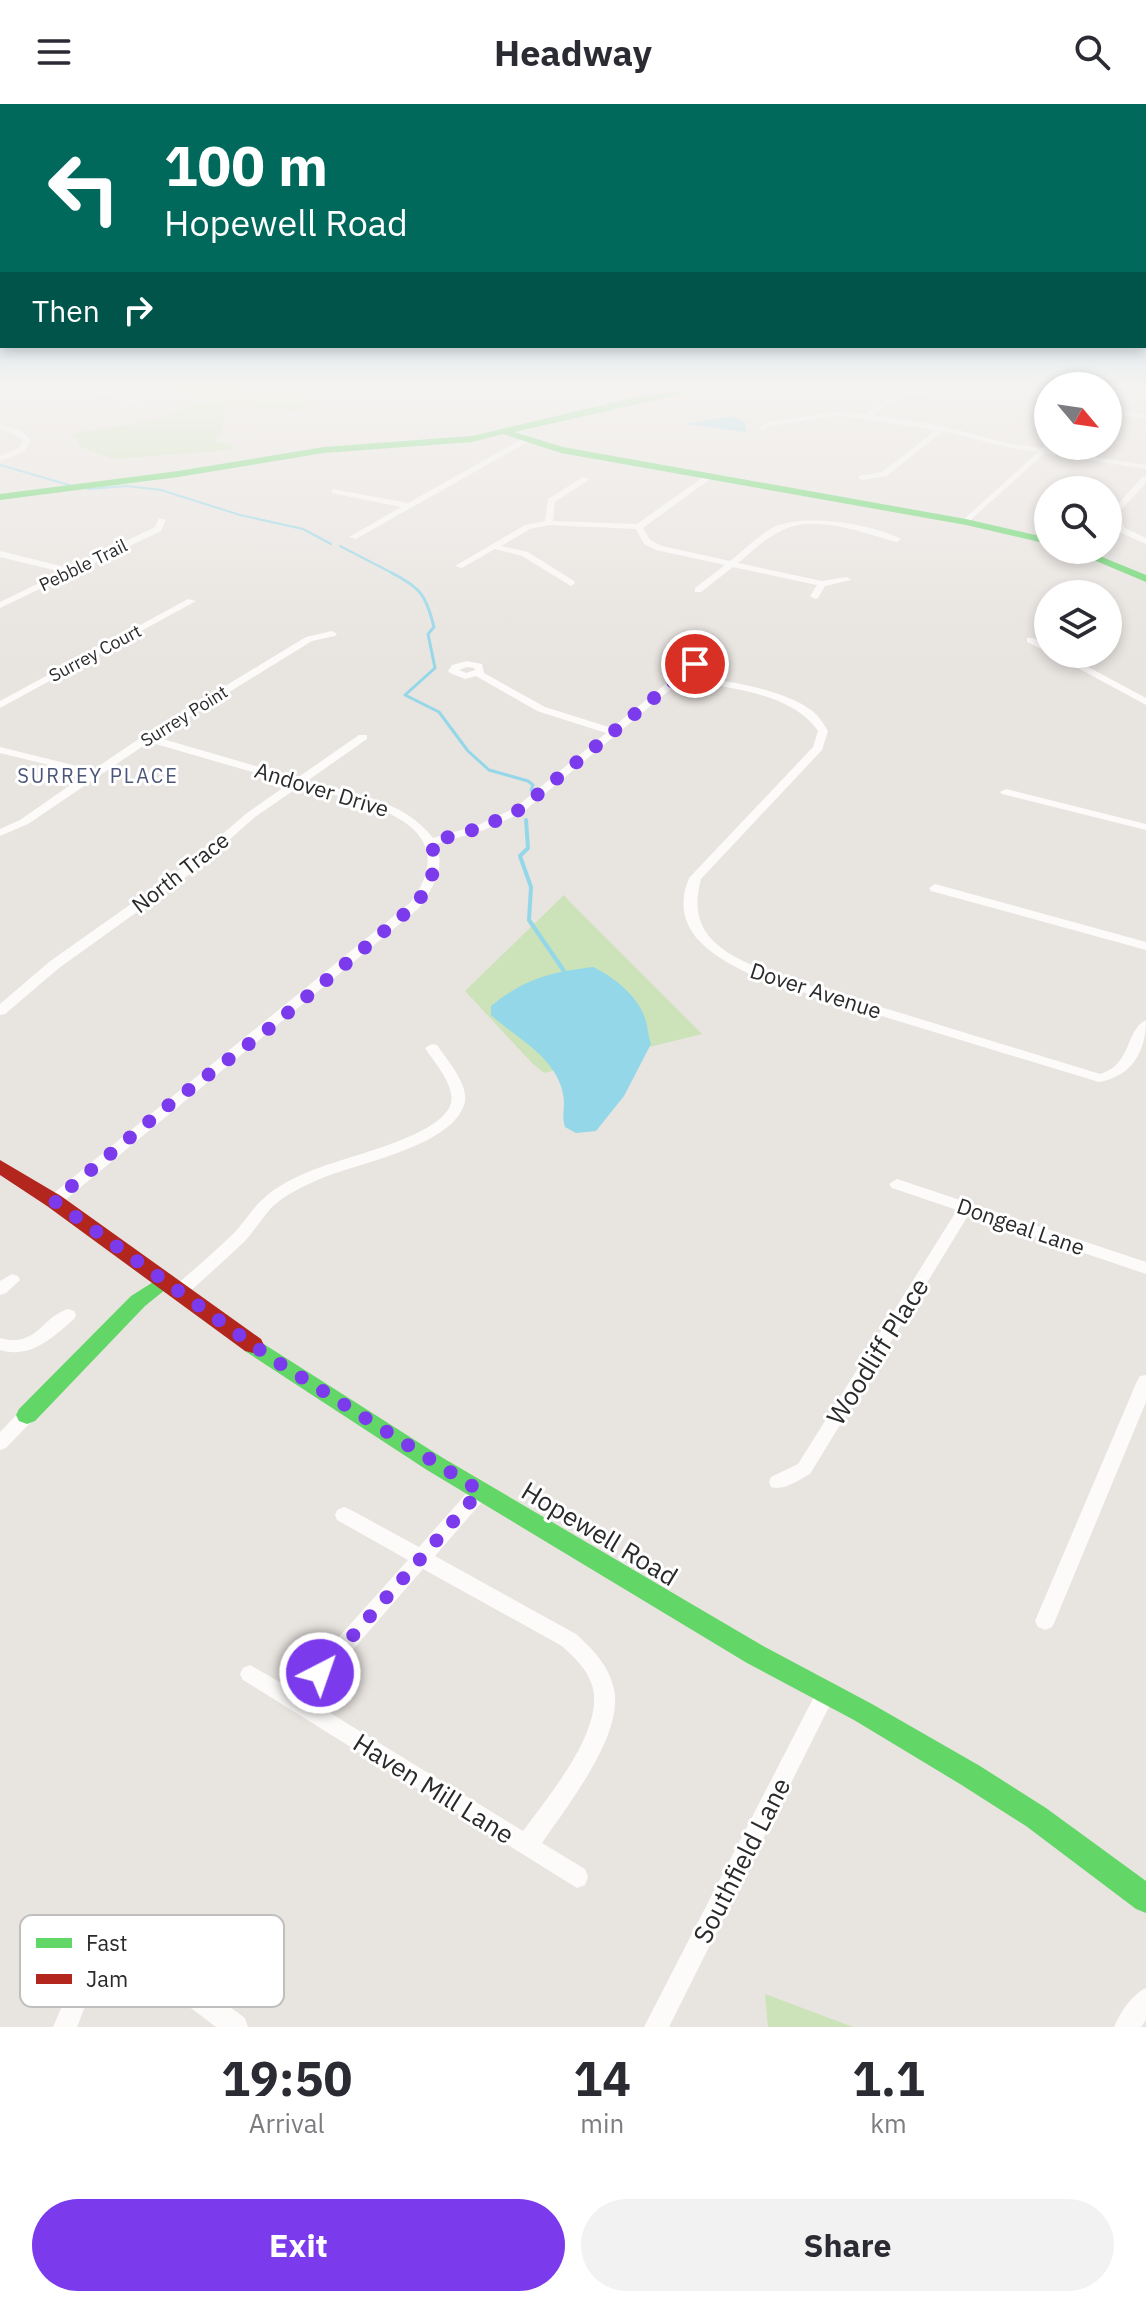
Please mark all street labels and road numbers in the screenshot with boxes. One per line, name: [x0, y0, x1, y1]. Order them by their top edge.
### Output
street label: Pebble Trail: [35, 534, 131, 596]
street label: Surrey Court: [45, 619, 145, 687]
street label: Surrey Point: [136, 680, 232, 752]
street label: Andover Drive: [252, 755, 392, 823]
street label: North Trace: [125, 825, 235, 919]
street label: Dover Avenue: [747, 955, 885, 1025]
street label: Dongeal Lane: [953, 1191, 1089, 1261]
street label: Woodliff Place: [818, 1271, 936, 1431]
street label: Hopewell Road: [516, 1473, 684, 1593]
street label: Haven Mill Lane: [347, 1725, 521, 1851]
street label: Southfield Lane: [685, 1771, 797, 1949]

